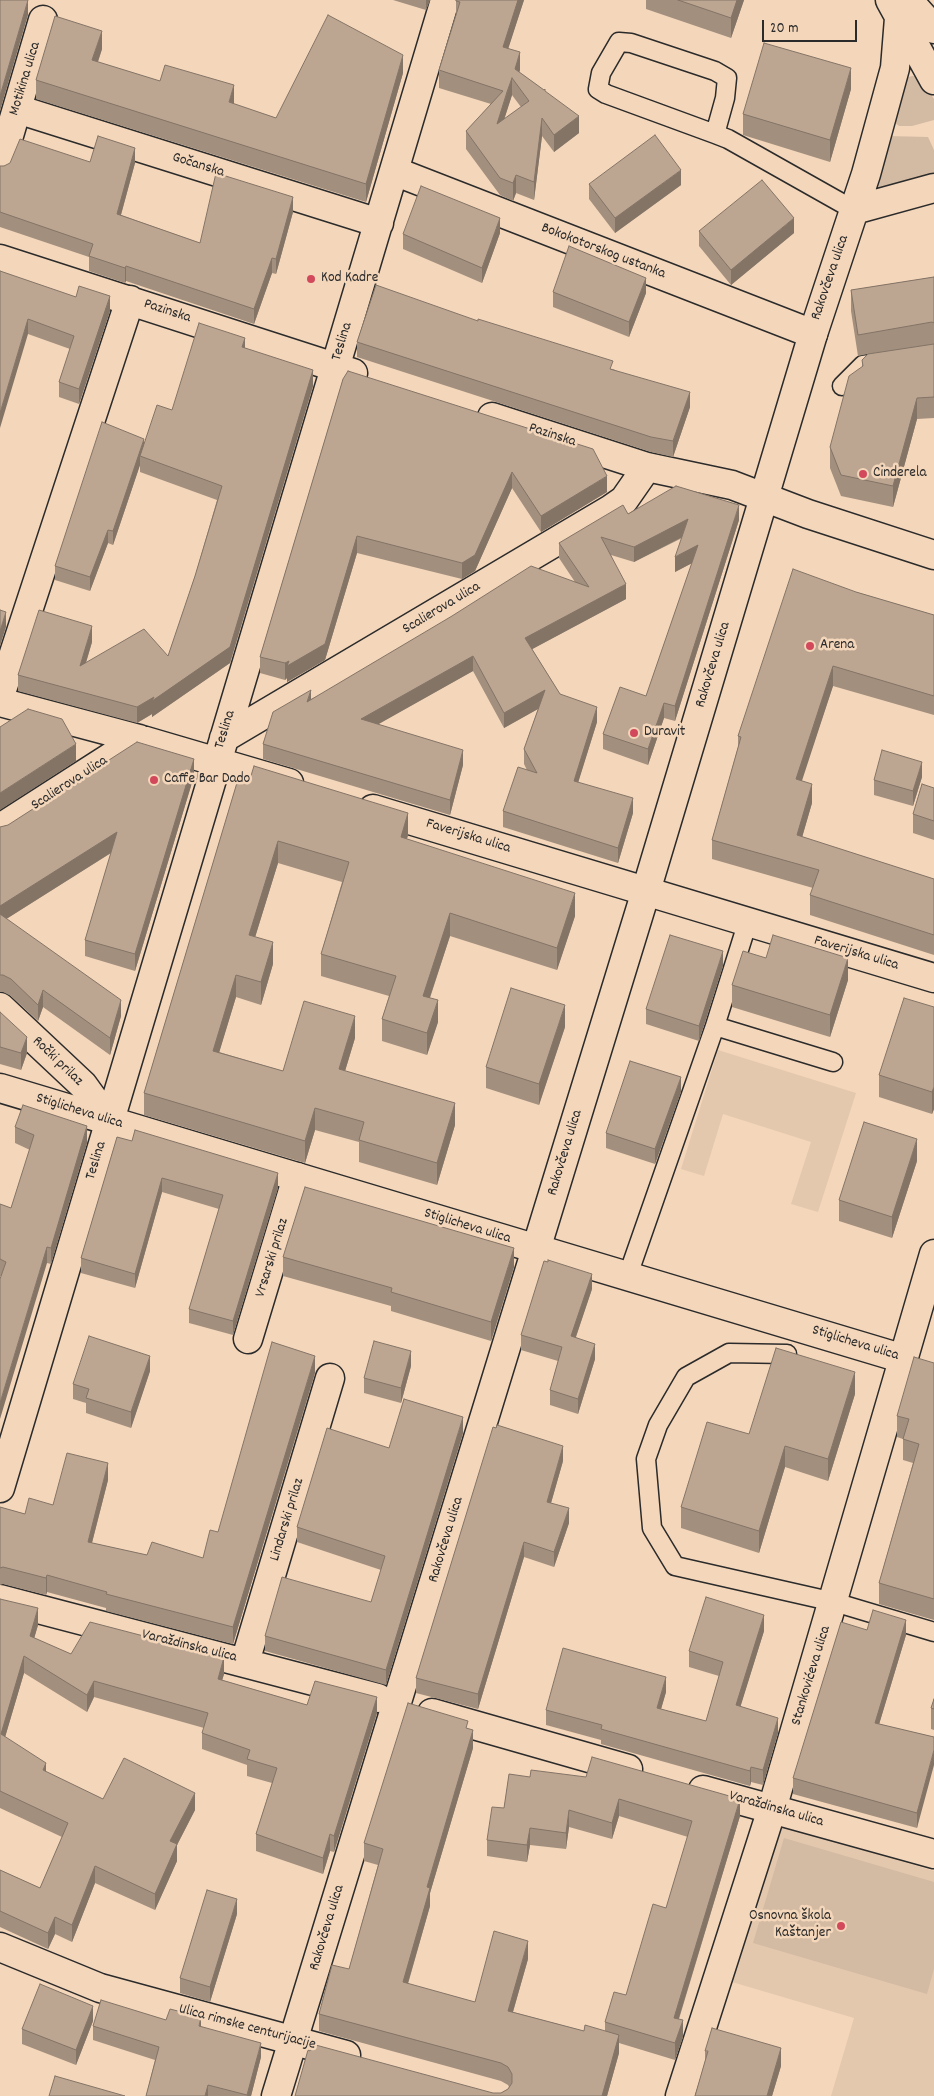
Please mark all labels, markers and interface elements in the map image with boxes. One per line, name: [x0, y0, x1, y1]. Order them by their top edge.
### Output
scale bar: [764, 10, 859, 42]
text: 20 m: [770, 18, 798, 40]
street label: Motikina ulica: [6, 40, 46, 118]
street label: Gočanska: [170, 150, 226, 182]
street label: Bokokotorskog ustanka: [538, 220, 668, 284]
street label: Rakovčeva ulica: [808, 233, 854, 323]
place label: Kod Kadre: [321, 270, 378, 288]
marker: Kod Kadre: [305, 273, 317, 285]
street label: Pazinska: [141, 296, 193, 328]
street label: Teslina: [329, 321, 357, 363]
street label: Pazinska: [526, 420, 578, 452]
place label: Cinderela: [873, 465, 926, 483]
marker: Cinderela: [857, 468, 869, 480]
street label: Scalierova ulica: [400, 579, 484, 639]
street label: Rakovčeva ulica: [692, 620, 736, 710]
place label: Arena: [820, 637, 854, 655]
marker: Arena: [804, 640, 816, 652]
street label: Teslina: [212, 709, 240, 751]
place label: Duravit: [644, 724, 685, 742]
marker: Duravit: [628, 727, 640, 739]
street label: Scalierova ulica: [28, 753, 112, 815]
place label: Caffe Bar Dado: [164, 771, 250, 789]
marker: Caffe Bar Dado: [148, 774, 160, 786]
street label: Faverijska ulica: [423, 816, 513, 858]
street label: Faverijska ulica: [811, 933, 901, 975]
street label: Ročki prilaz: [28, 1033, 86, 1091]
street label: Stiglicheva ulica: [33, 1090, 125, 1134]
street label: Rakovčeva ulica: [544, 1108, 588, 1198]
street label: Teslina: [83, 1140, 111, 1182]
street label: Stiglicheva ulica: [421, 1205, 513, 1249]
street label: Vrsarski prilaz: [252, 1216, 294, 1300]
street label: Stiglicheva ulica: [809, 1322, 901, 1366]
street label: Lindarski prilaz: [267, 1476, 309, 1564]
street label: Rakovčeva ulica: [425, 1495, 469, 1585]
street label: Stankovićeva ulica: [788, 1624, 836, 1728]
street label: Varaždinska ulica: [140, 1626, 238, 1668]
street label: Varaždinska ulica: [727, 1788, 825, 1832]
street label: Rakovčeva ulica: [306, 1883, 350, 1973]
place label: Osnovna škola Kaštanjer: [749, 1908, 831, 1943]
marker: Osnovna škola Kaštanjer: [835, 1920, 847, 1932]
street label: Ulica rimske centurijacije: [176, 2001, 318, 2055]

